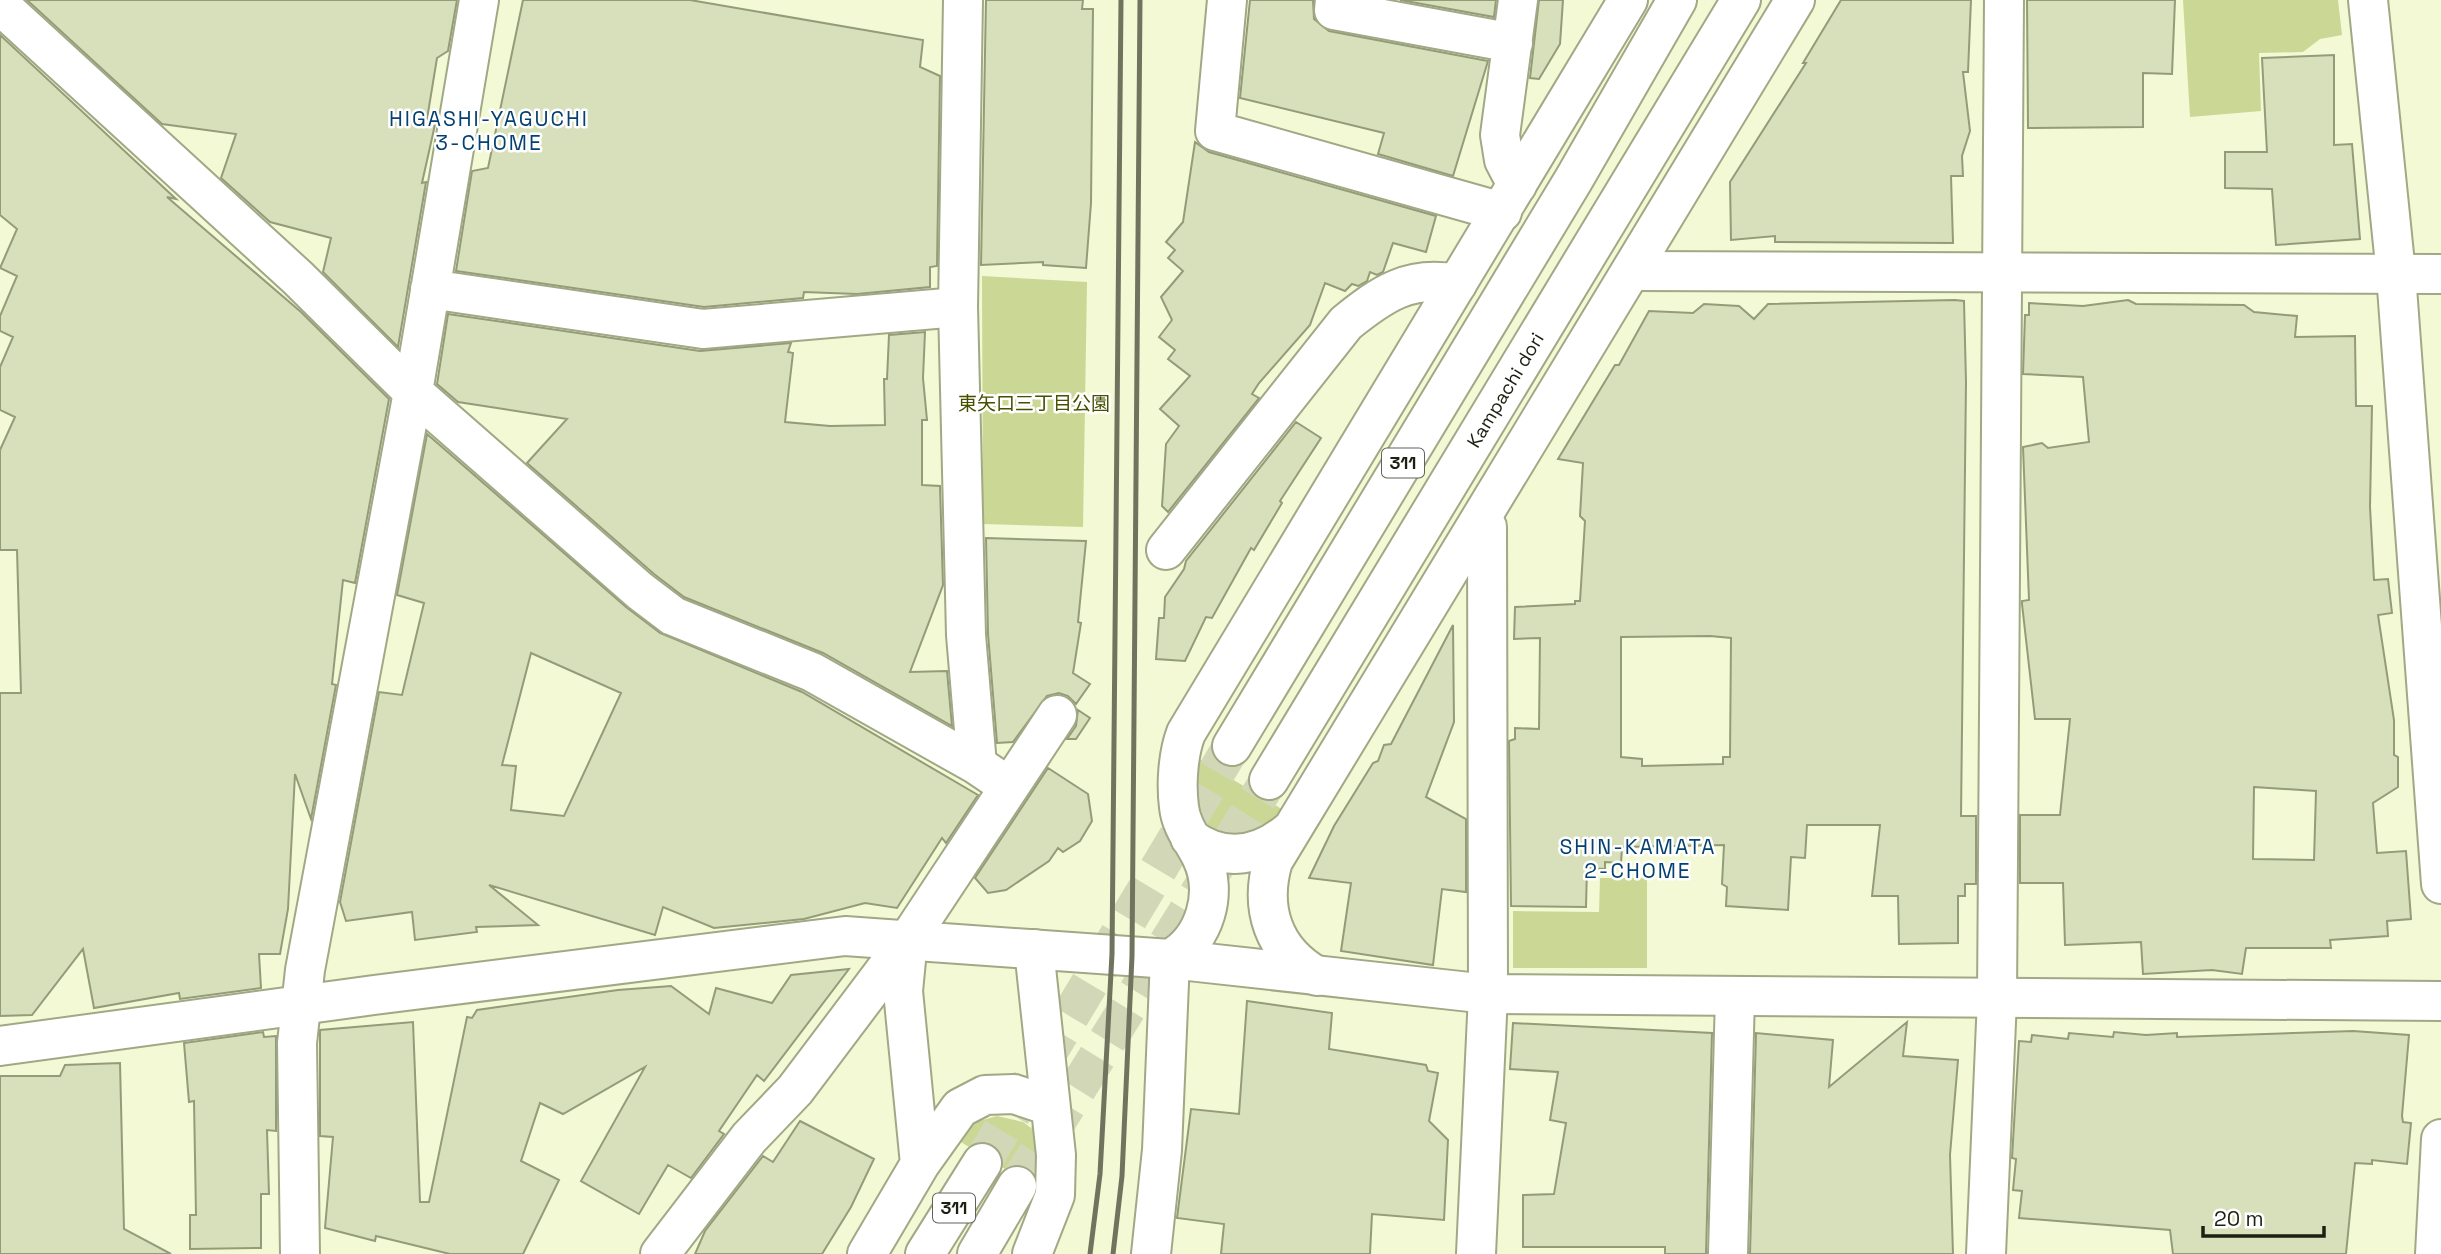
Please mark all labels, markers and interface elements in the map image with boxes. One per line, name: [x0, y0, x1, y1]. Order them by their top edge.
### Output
district label: HIGASHI-YAGUCHI 3-CHOME: [389, 105, 589, 156]
street label: Kampachi dori: [1461, 328, 1550, 452]
park label: 東矢口三丁目公園: [958, 391, 1110, 416]
road number: 311: [1382, 448, 1424, 477]
district label: SHIN-KAMATA 2-CHOME: [1559, 833, 1717, 884]
road number: 311: [933, 1194, 975, 1223]
scale bar: [2203, 1194, 2324, 1238]
text: 20 m: [2214, 1205, 2264, 1232]

